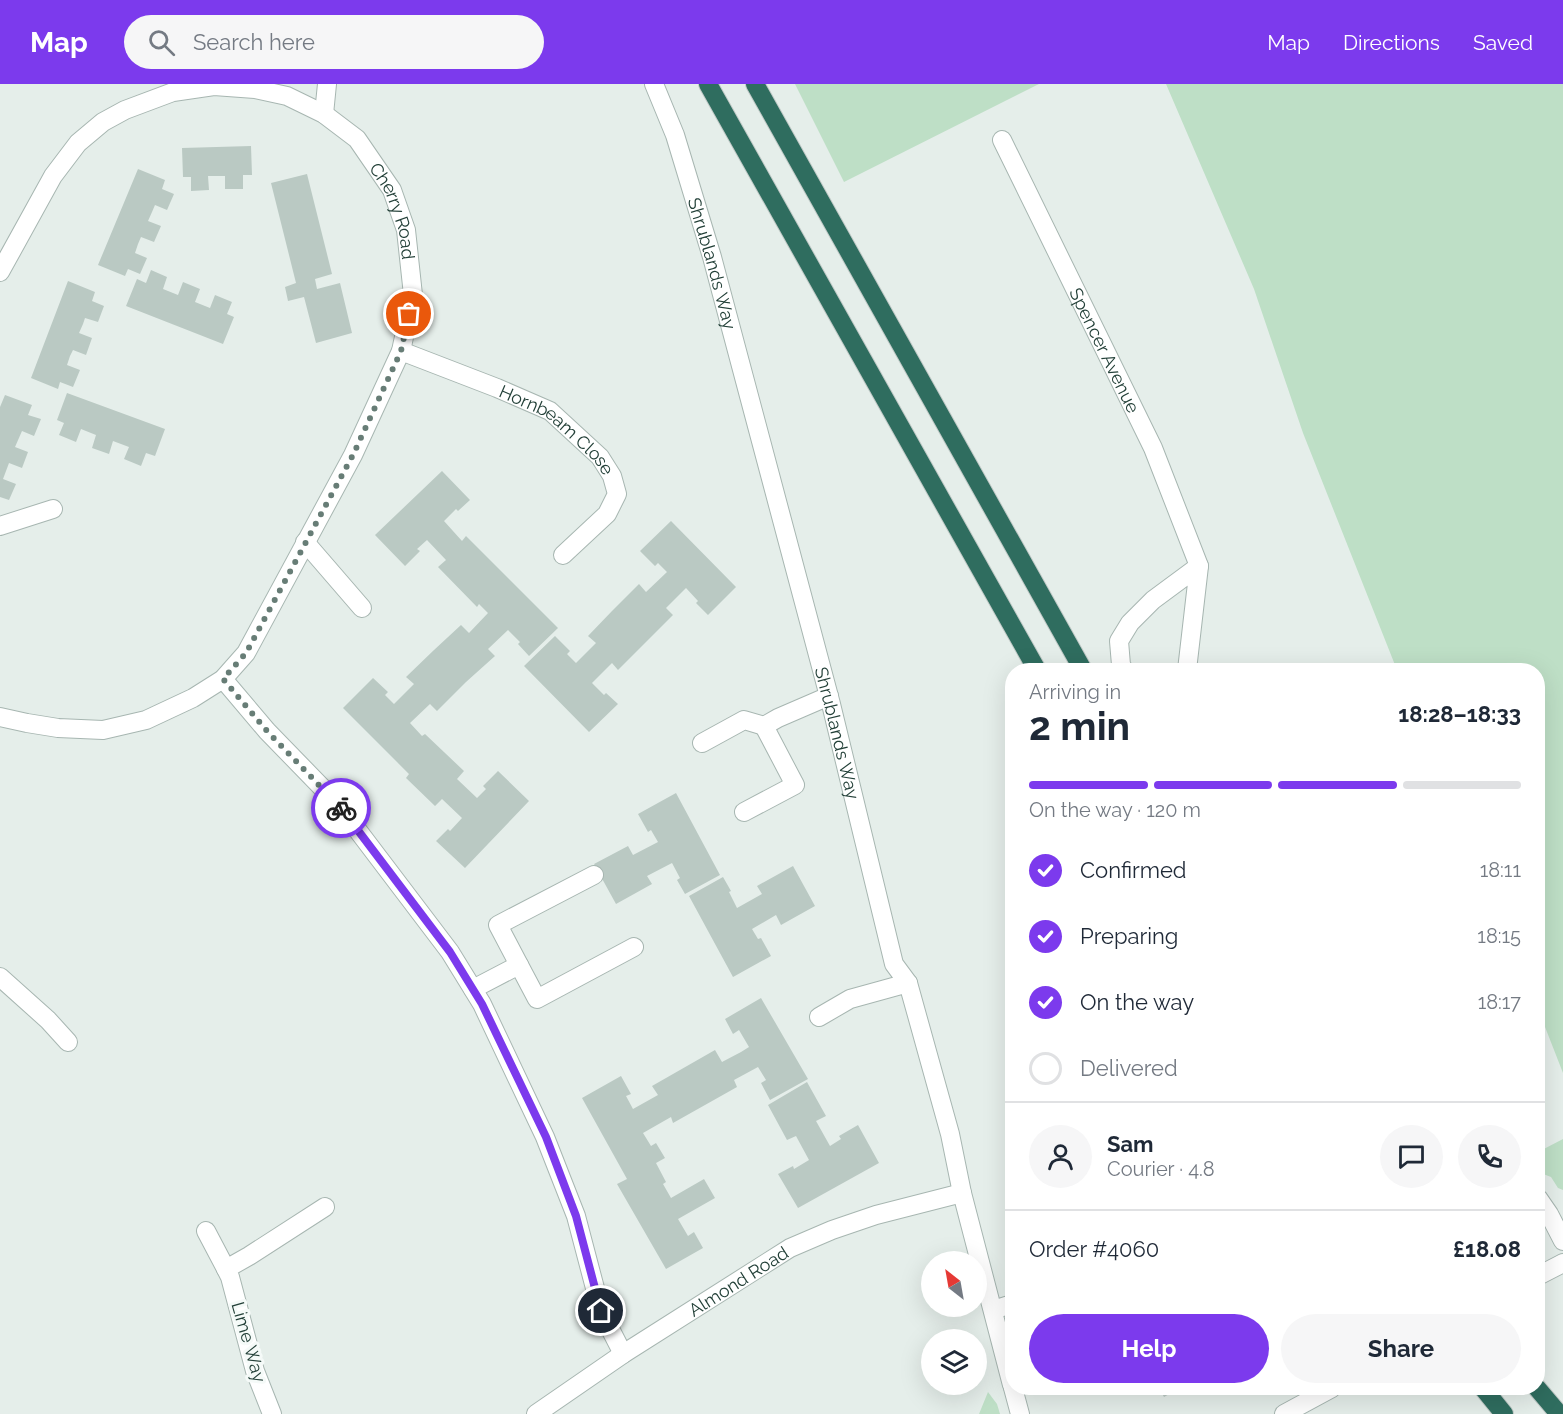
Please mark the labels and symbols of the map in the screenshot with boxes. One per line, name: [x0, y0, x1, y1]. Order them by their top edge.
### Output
street label: Cherry Road: [366, 158, 420, 260]
street label: Shrublands Way: [684, 195, 741, 332]
street label: Spencer Avenue: [1065, 284, 1145, 416]
pin: [383, 288, 434, 339]
street label: Hornbeam Close: [496, 380, 619, 479]
street label: Shrublands Way: [811, 664, 864, 802]
courier: [311, 778, 371, 838]
street label: Almond Road: [684, 1242, 792, 1320]
north arrow: [921, 1251, 987, 1317]
pin: [575, 1285, 626, 1336]
street label: Lime Way: [228, 1299, 271, 1385]

